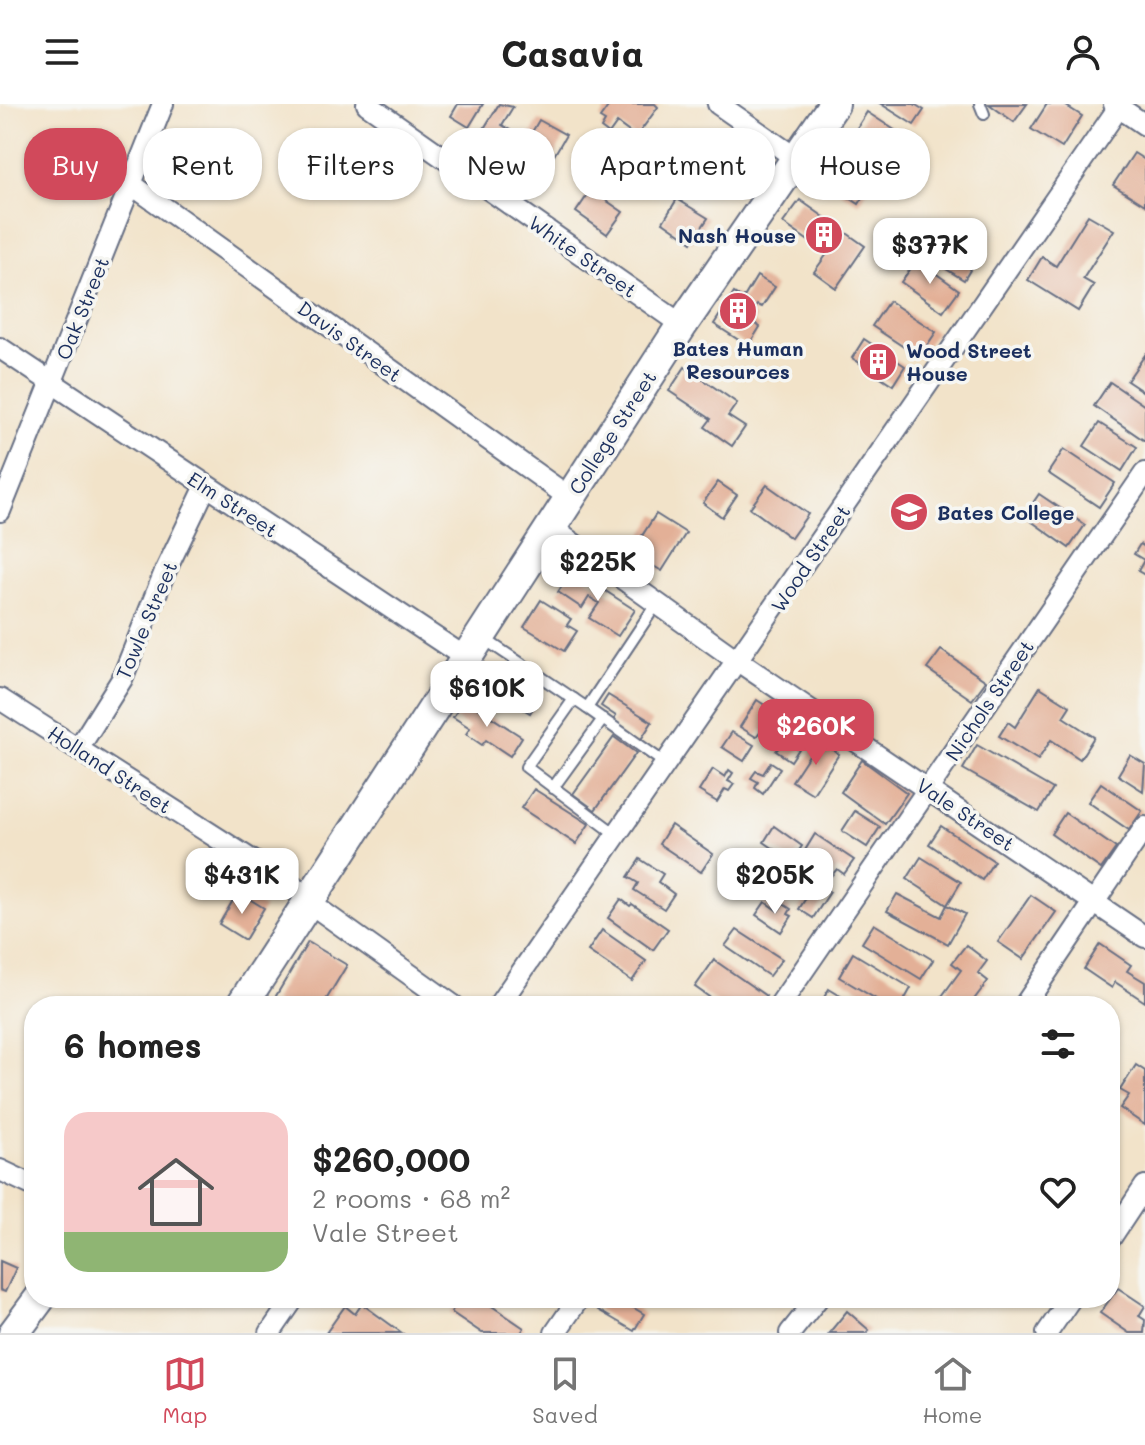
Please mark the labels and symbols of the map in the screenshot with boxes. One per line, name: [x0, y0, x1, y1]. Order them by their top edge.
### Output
street label: White Street: [524, 209, 642, 303]
building icon: Nash House: [803, 214, 845, 256]
pin: $377K: [874, 218, 986, 286]
place label: Nash House: [678, 222, 796, 248]
street label: Oak Street: [50, 253, 114, 363]
building icon: Bates Human Resources: [717, 290, 759, 332]
street label: Davis Street: [293, 294, 407, 388]
place label: Bates Human Resources: [672, 335, 804, 384]
place label: Wood Street House: [906, 337, 1032, 386]
building icon: Wood Street House: [857, 341, 899, 383]
street label: College Street: [562, 365, 662, 499]
street label: Elm Street: [183, 465, 283, 543]
school or university icon: Bates College: [888, 491, 930, 533]
street label: Wood Street: [765, 499, 855, 617]
place label: Bates College: [937, 499, 1074, 525]
pin: $225K: [542, 535, 654, 603]
street label: Towle Street: [109, 557, 183, 683]
street label: Nichols Street: [939, 634, 1039, 766]
pin: $610K: [431, 661, 543, 729]
pin: $260K: [760, 699, 872, 767]
street label: Holland Street: [43, 719, 177, 819]
street label: Vale Street: [912, 772, 1020, 856]
pin: $431K: [186, 848, 298, 916]
pin: $205K: [719, 848, 831, 916]

